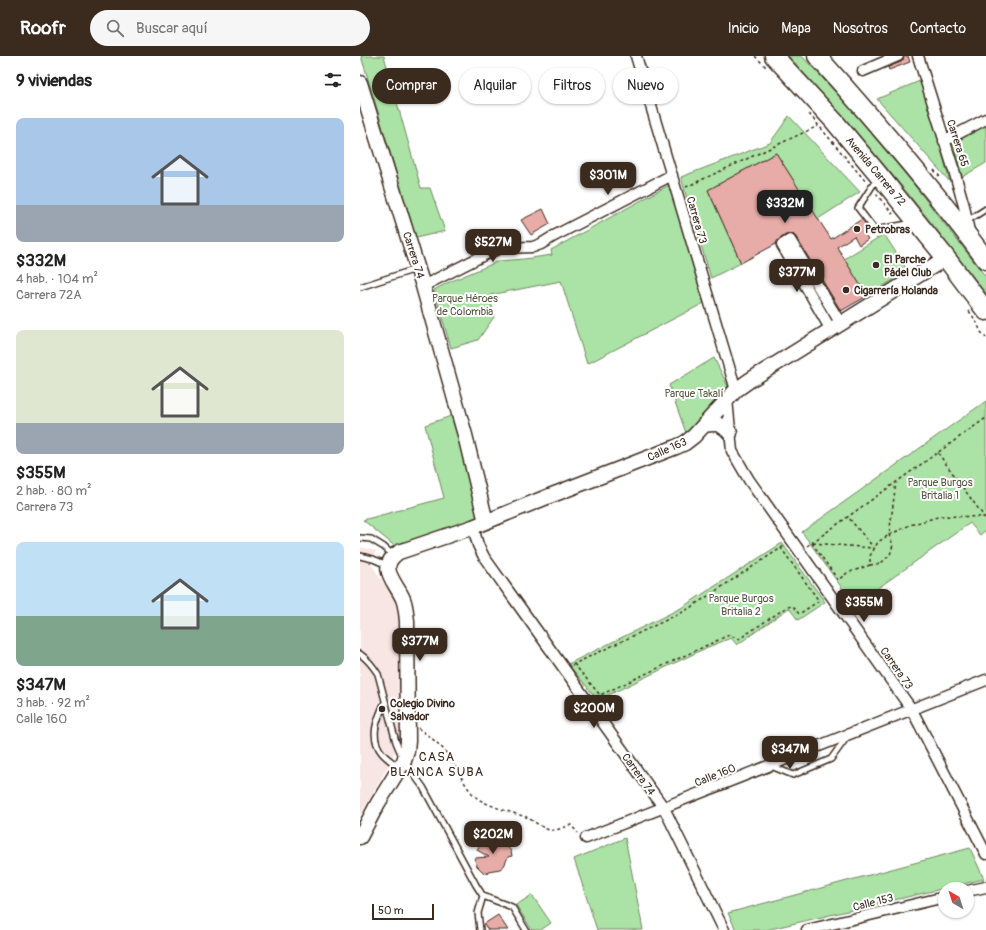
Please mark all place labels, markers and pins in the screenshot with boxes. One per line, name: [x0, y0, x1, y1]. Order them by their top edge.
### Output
pin: $301M: [580, 162, 636, 196]
pin: $332M: [757, 190, 813, 224]
place label: Petrobras: [865, 223, 910, 236]
marker: Petrobras: [852, 224, 862, 234]
pin: $527M: [465, 229, 521, 263]
place label: El Parche Pádel Club: [884, 253, 932, 279]
pin: $377M: [769, 259, 825, 293]
marker: El Parche Pádel Club: [871, 260, 881, 270]
place label: Cigarrería Holanda: [854, 284, 938, 297]
marker: Cigarrería Holanda: [841, 285, 851, 295]
pin: $355M: [836, 589, 892, 623]
pin: $377M: [392, 628, 448, 662]
pin: $200M: [566, 695, 622, 729]
place label: Colegio Divino Salvador: [390, 697, 455, 723]
marker: Colegio Divino Salvador: [377, 704, 387, 714]
pin: $347M: [762, 736, 818, 770]
pin: $202M: [465, 821, 521, 855]

